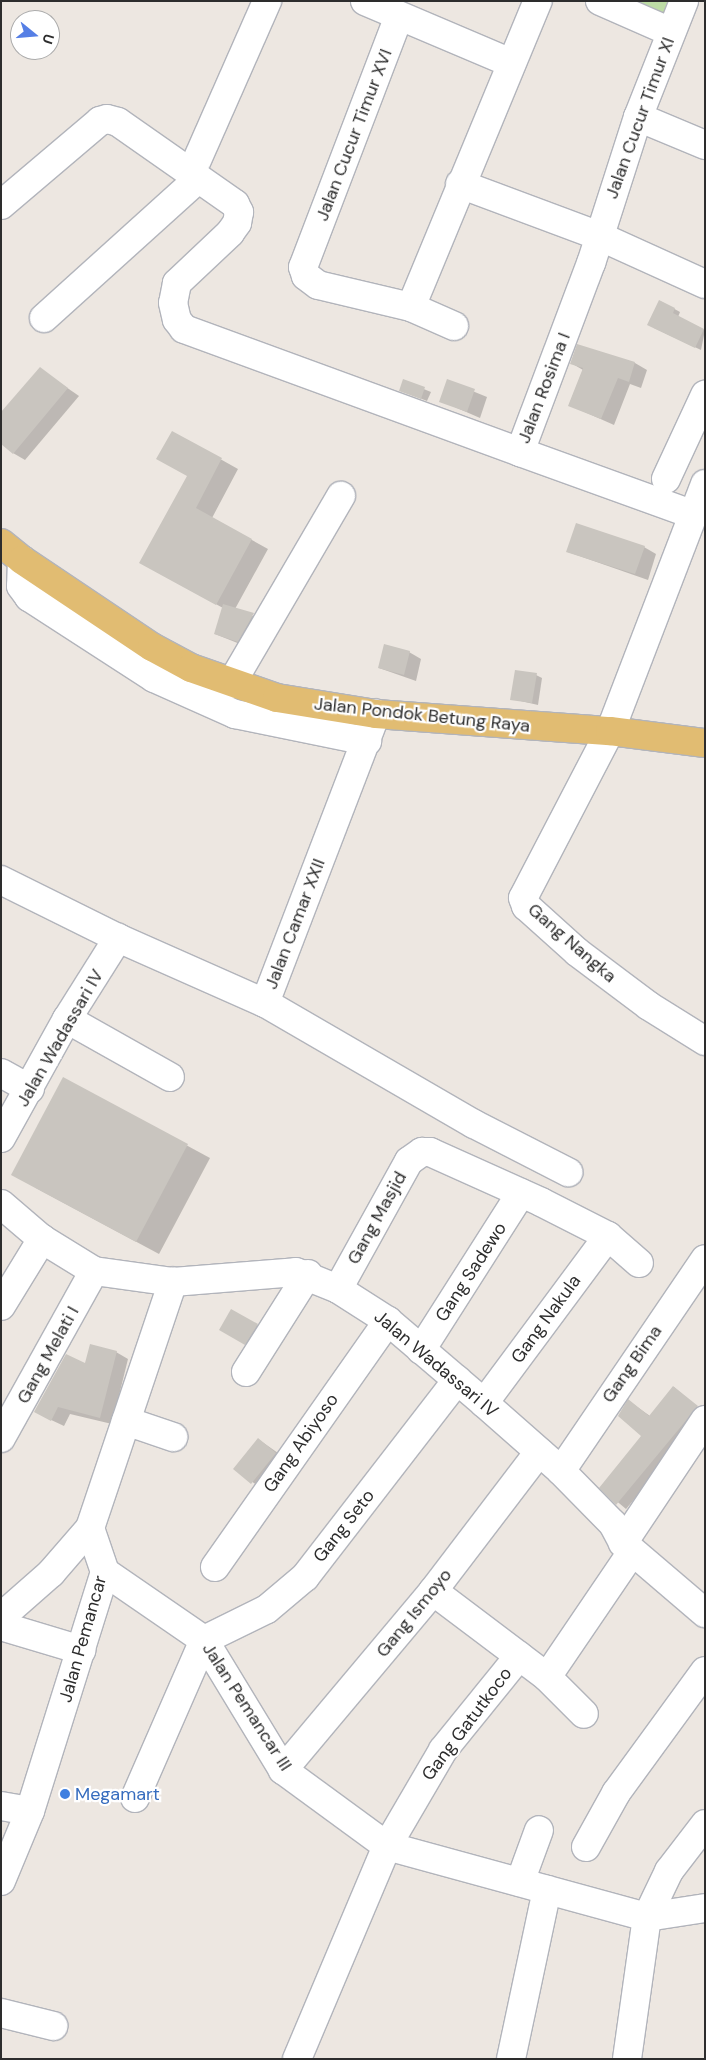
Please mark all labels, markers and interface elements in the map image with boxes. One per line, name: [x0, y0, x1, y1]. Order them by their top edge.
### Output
north arrow: [10, 10, 60, 60]
text: U: [38, 32, 58, 46]
street label: Jalan Cucur Timur XI: [601, 34, 679, 202]
street label: Jalan Cucur Timur XVI: [311, 46, 397, 224]
street label: Jalan Rosima I: [513, 330, 575, 446]
street label: Jalan Pondok Betung Raya: [313, 693, 531, 737]
street label: Jalan Camar XXII: [260, 856, 330, 992]
street label: Gang Nangka: [523, 899, 621, 987]
street label: Jalan Wadassari IV: [12, 965, 108, 1111]
street label: Gang Masjid: [343, 1168, 411, 1268]
street label: Gang Sadewo: [431, 1218, 511, 1326]
street label: Gang Nakula: [507, 1271, 585, 1367]
street label: Gang Melati I: [12, 1303, 84, 1407]
street label: Jalan Wadassari IV: [370, 1306, 502, 1422]
street label: Gang Bima: [597, 1321, 667, 1407]
street label: Gang Abiyoso: [259, 1389, 343, 1497]
street label: Gang Seto: [309, 1485, 379, 1567]
street label: Gang Ismoyo: [372, 1564, 456, 1662]
street label: Jalan Pemancar: [55, 1573, 111, 1705]
street label: Jalan Pemancar III: [198, 1639, 296, 1775]
street label: Gang Gatutkoco: [417, 1663, 517, 1785]
place label: Megamart: [75, 1783, 160, 1805]
marker: Megamart: [59, 1788, 71, 1800]

